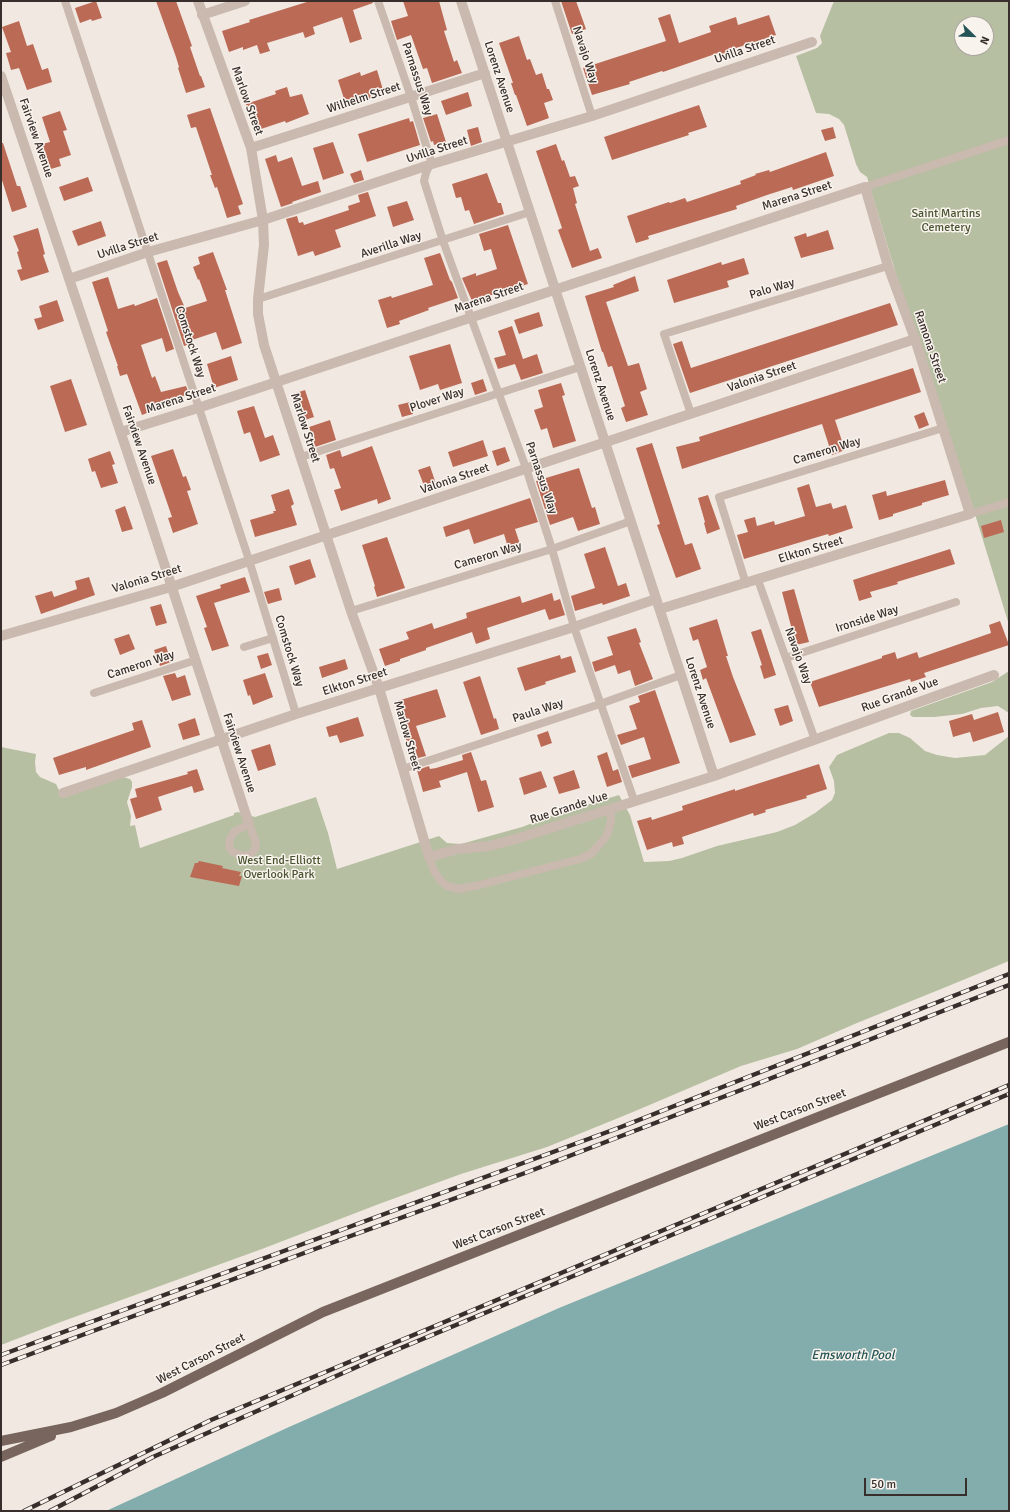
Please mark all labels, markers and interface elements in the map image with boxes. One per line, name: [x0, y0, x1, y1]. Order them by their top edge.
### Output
north arrow: [954, 16, 994, 56]
street label: Navajo Way: [569, 25, 601, 85]
street label: Uvilla Street: [713, 33, 777, 67]
text: N: [977, 34, 992, 47]
street label: Lorenz Avenue: [481, 39, 517, 115]
street label: Parnassus Way: [398, 41, 436, 117]
street label: Marlow Street: [228, 65, 266, 137]
street label: Wilhelm Street: [325, 79, 403, 117]
street label: Fairview Avenue: [16, 96, 56, 180]
street label: Uvilla Street: [405, 133, 469, 167]
street label: Marena Street: [760, 178, 834, 214]
park label: Saint Martins Cemetery: [911, 207, 981, 235]
street label: Averilla Way: [359, 228, 423, 262]
street label: Uvilla Street: [96, 229, 160, 263]
street label: Palo Way: [748, 275, 796, 303]
street label: Marena Street: [452, 279, 526, 317]
street label: Comstock Way: [172, 305, 208, 379]
street label: Ramona Street: [911, 309, 949, 385]
street label: Lorenz Avenue: [582, 347, 618, 423]
street label: Valonia Street: [726, 358, 798, 396]
street label: Marena Street: [144, 381, 218, 417]
street label: Plover Way: [408, 384, 466, 416]
street label: Marlow Street: [287, 391, 323, 465]
street label: Fairview Avenue: [119, 403, 159, 487]
street label: Cameron Way: [792, 434, 862, 468]
street label: Parnassus Way: [522, 440, 560, 516]
street label: Valonia Street: [419, 460, 491, 498]
street label: Elkton Street: [777, 533, 845, 567]
street label: Cameron Way: [453, 539, 523, 573]
street label: Valonia Street: [110, 562, 184, 596]
street label: Ironside Way: [834, 602, 900, 636]
street label: Comstock Way: [271, 613, 307, 689]
street label: Navajo Way: [781, 626, 815, 686]
street label: Cameron Way: [106, 647, 176, 683]
street label: Lorenz Avenue: [682, 655, 718, 731]
street label: Elkton Street: [321, 665, 389, 699]
street label: Rue Grande Vue: [860, 674, 940, 716]
street label: Paula Way: [511, 696, 565, 726]
street label: Marlow Street: [390, 699, 424, 773]
street label: Fairview Avenue: [219, 711, 259, 795]
street label: Rue Grande Vue: [528, 789, 610, 827]
park label: West End-Elliott Overlook Park: [237, 854, 321, 882]
street label: West Carson Street: [752, 1086, 848, 1134]
street label: West Carson Street: [451, 1205, 547, 1253]
street label: West Carson Street: [154, 1330, 248, 1388]
water label: Emsworth Pool: [811, 1348, 895, 1364]
scale bar: [866, 1470, 969, 1496]
text: 50 m: [871, 1477, 896, 1492]

